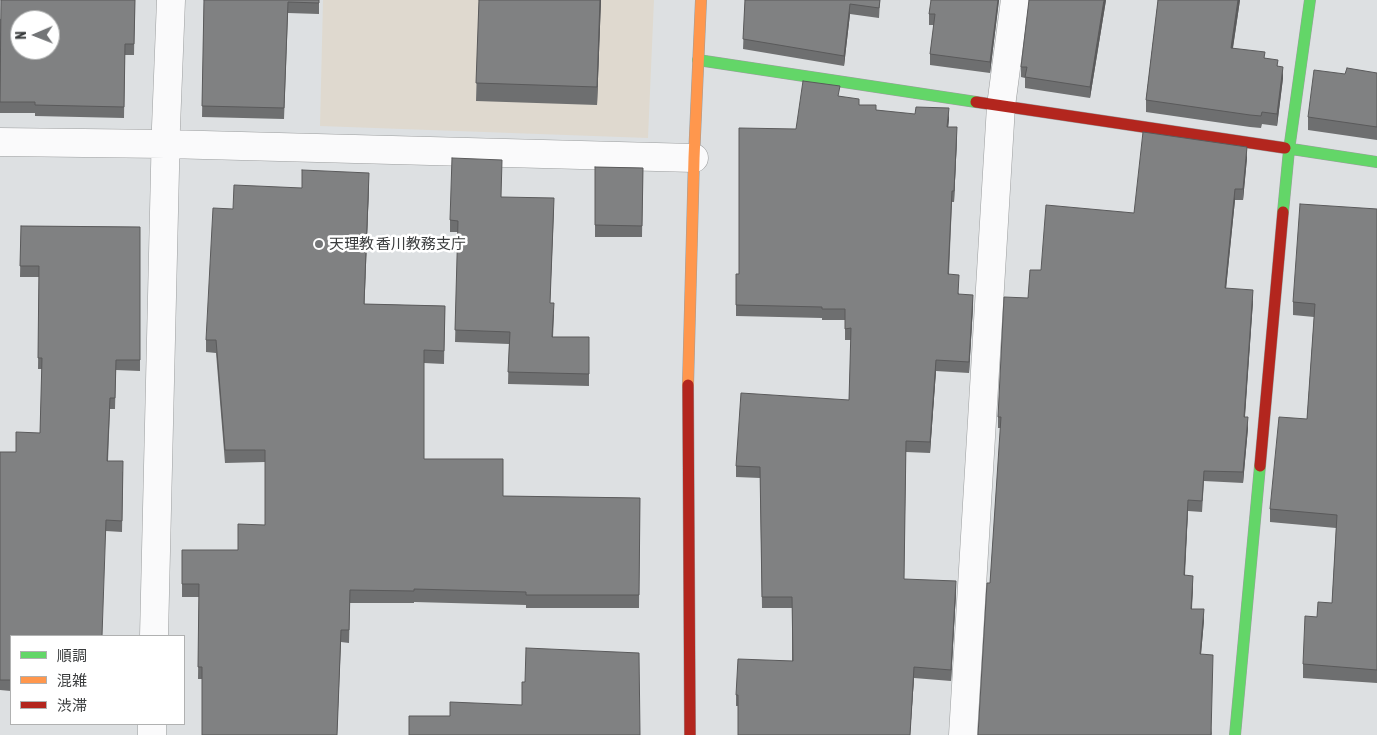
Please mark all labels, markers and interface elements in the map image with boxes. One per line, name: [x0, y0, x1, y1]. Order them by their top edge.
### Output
north arrow: [10, 10, 60, 60]
text: N: [13, 31, 29, 40]
place label: 天理教 香川教務支庁: [329, 235, 466, 253]
marker: 天理教 香川教務支庁: [313, 238, 325, 250]
legend: [10, 635, 185, 725]
text: 順調: [57, 647, 87, 664]
text: 混雑: [57, 672, 87, 689]
text: 渋滞: [57, 697, 87, 714]

